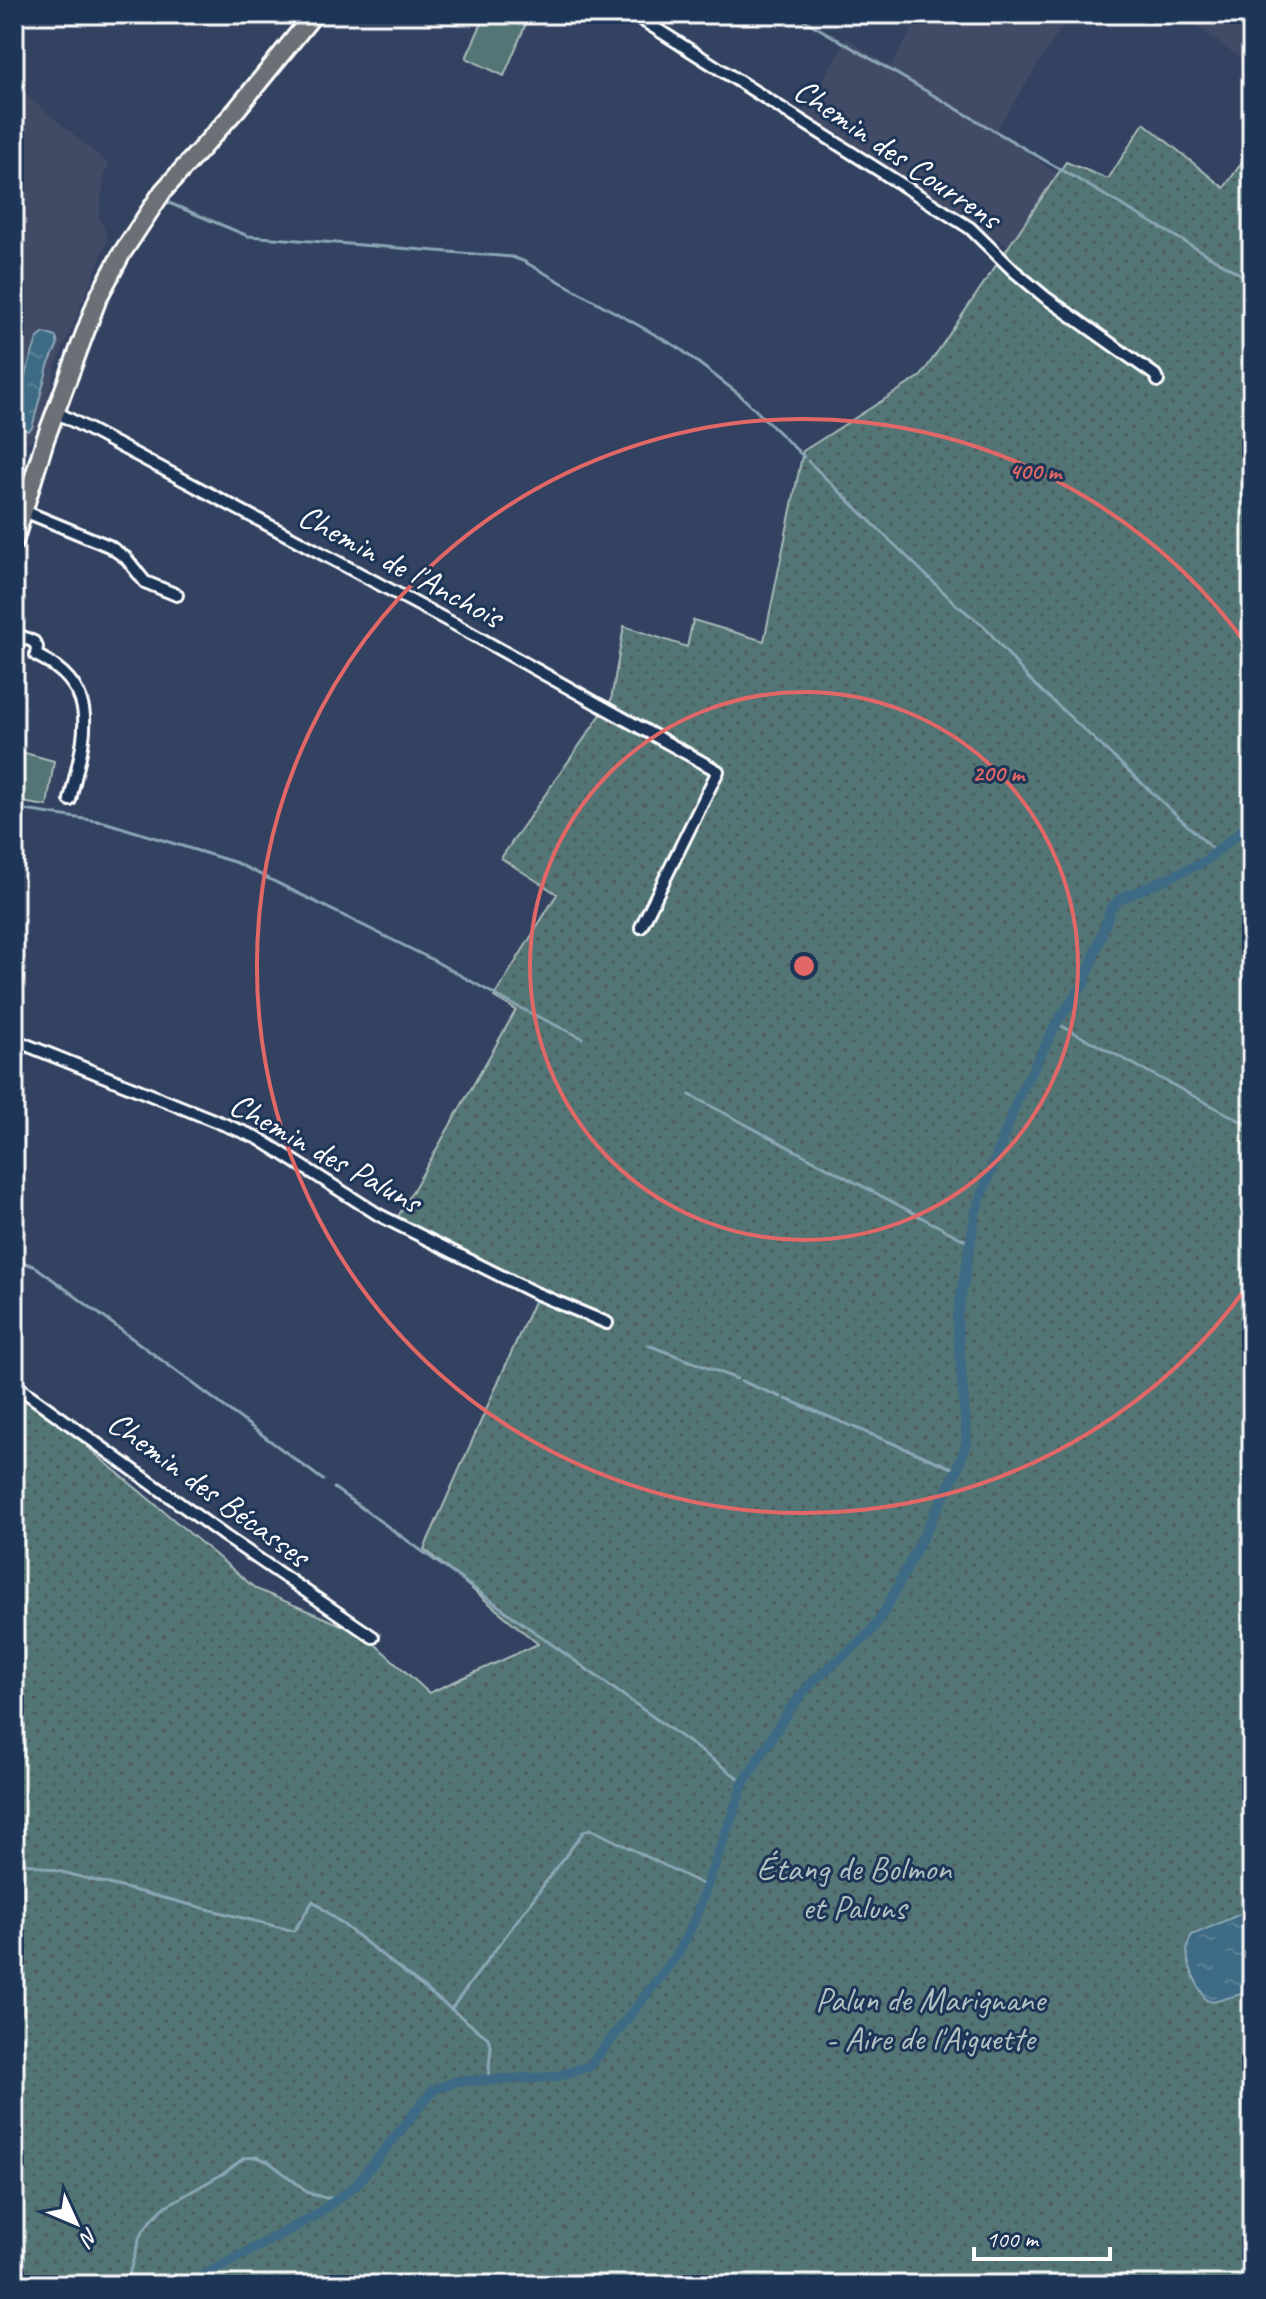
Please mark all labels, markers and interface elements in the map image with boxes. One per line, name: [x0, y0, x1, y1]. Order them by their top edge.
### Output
street label: Chemin des Courrens: [786, 68, 1012, 240]
text: 400 m: [1009, 456, 1063, 486]
street label: Chemin de l'Anchois: [291, 494, 513, 639]
text: 200 m: [972, 758, 1026, 788]
centre of rings: [790, 952, 818, 980]
street label: Chemin des Paluns: [222, 1082, 431, 1224]
street label: Chemin des Bécasses: [99, 1401, 321, 1578]
park label: Étang de Bolmon et Paluns: [757, 1847, 953, 1929]
park label: Palun de Marignane - Aire de l'Aiguette: [815, 1978, 1048, 2060]
north arrow: [36, 2183, 116, 2263]
scale bar: [974, 2211, 1110, 2261]
text: N: [73, 2222, 104, 2253]
text: 100 m: [986, 2224, 1040, 2254]

